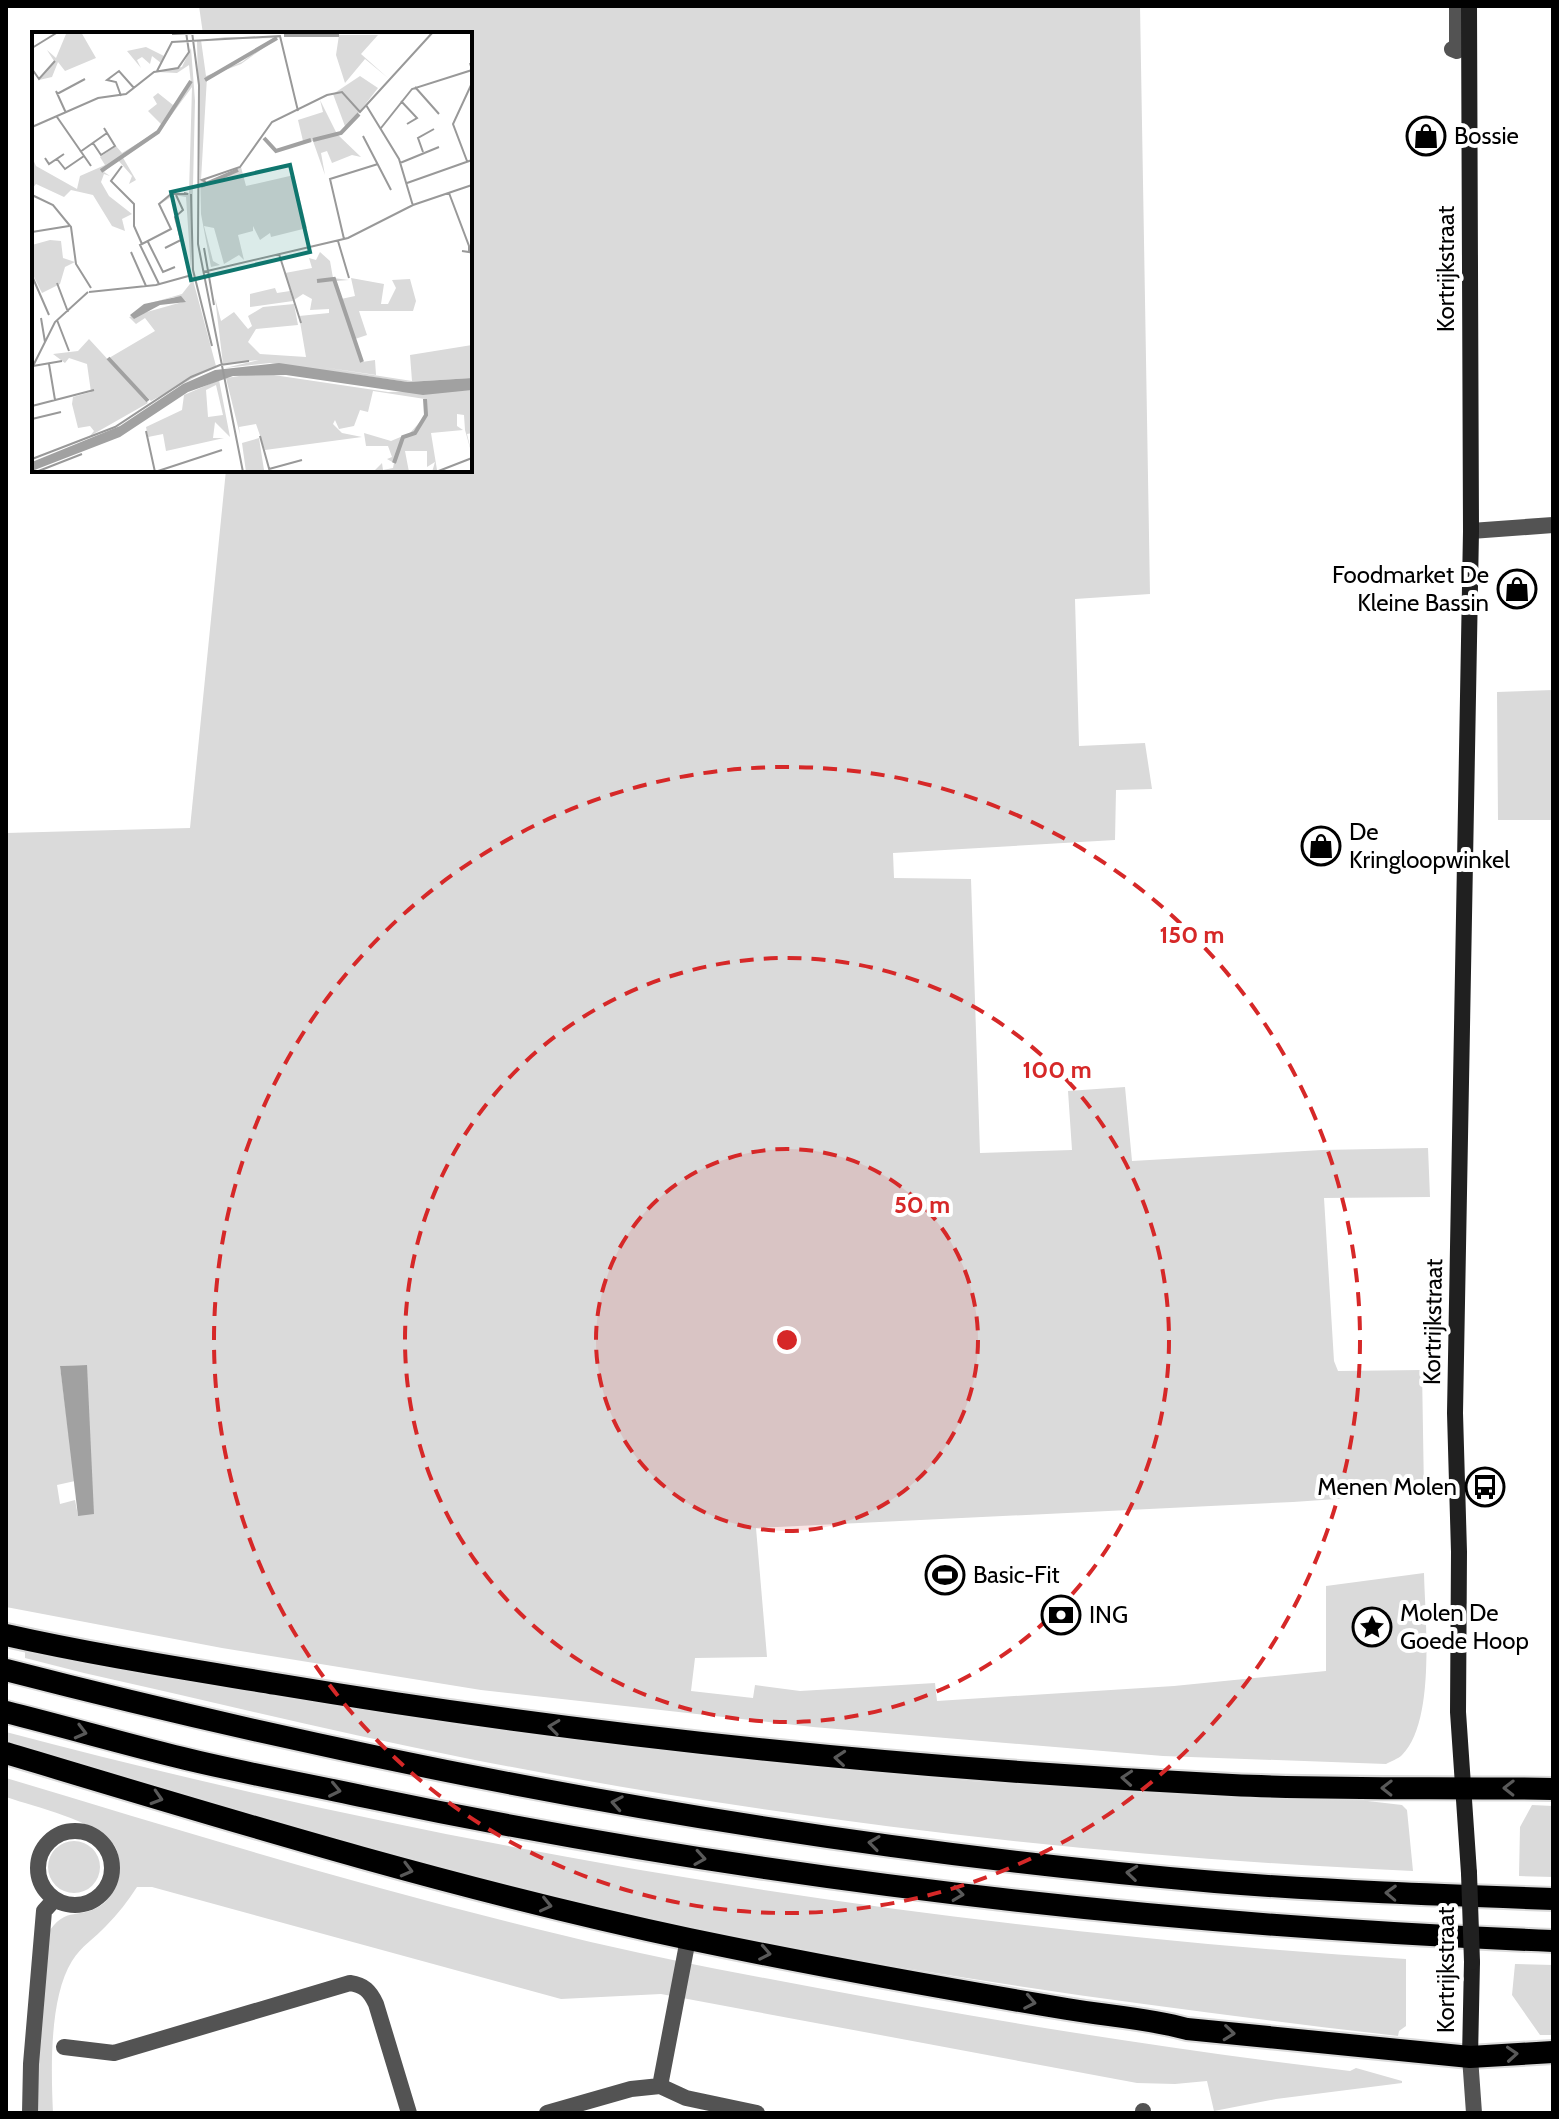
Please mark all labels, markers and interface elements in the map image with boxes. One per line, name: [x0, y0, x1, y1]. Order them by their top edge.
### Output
inset map: [32, 32, 472, 472]
shop icon: Bossie: [1405, 115, 1447, 157]
place label: Bossie: [1454, 121, 1519, 150]
street label: Kortrijkstraat: [1431, 206, 1460, 332]
place label: Foodmarket De Kleine Bassin: [1332, 560, 1489, 617]
shop icon: Foodmarket De Kleine Bassin: [1496, 568, 1538, 610]
place label: De Kringloopwinkel: [1349, 817, 1510, 874]
shop icon: De Kringloopwinkel: [1300, 825, 1342, 867]
text: 150 m: [1160, 920, 1224, 949]
text: 100 m: [1022, 1055, 1092, 1084]
text: 50 m: [894, 1190, 950, 1219]
street label: Kortrijkstraat: [1417, 1259, 1448, 1385]
centre of rings: [773, 1326, 801, 1354]
bus stop icon: Menen Molen: [1464, 1466, 1506, 1508]
place label: Menen Molen: [1317, 1472, 1457, 1501]
sports icon: Basic-Fit: [924, 1554, 966, 1596]
place label: Basic-Fit: [973, 1560, 1060, 1589]
bank icon: ING: [1040, 1594, 1082, 1636]
place label: Molen De Goede Hoop: [1400, 1598, 1529, 1655]
place label: ING: [1089, 1600, 1128, 1629]
place icon: Molen De Goede Hoop: [1351, 1606, 1393, 1648]
one-way arrow: [547, 1718, 560, 1735]
one-way arrow: [74, 1722, 88, 1739]
one-way arrow: [833, 1750, 846, 1767]
one-way arrow: [1120, 1770, 1133, 1787]
one-way arrow: [1502, 1779, 1515, 1797]
one-way arrow: [1380, 1780, 1393, 1797]
one-way arrow: [327, 1781, 341, 1798]
one-way arrow: [149, 1789, 163, 1805]
one-way arrow: [610, 1795, 624, 1812]
one-way arrow: [867, 1834, 880, 1851]
one-way arrow: [693, 1849, 707, 1866]
one-way arrow: [399, 1860, 413, 1877]
one-way arrow: [1125, 1864, 1138, 1881]
one-way arrow: [1384, 1884, 1397, 1901]
one-way arrow: [952, 1885, 965, 1902]
one-way arrow: [538, 1895, 552, 1912]
street label: Kortrijkstraat: [1431, 1907, 1460, 2033]
one-way arrow: [758, 1943, 772, 1960]
one-way arrow: [1024, 1993, 1037, 2010]
one-way arrow: [1223, 2025, 1236, 2042]
one-way arrow: [1506, 2046, 1519, 2063]

